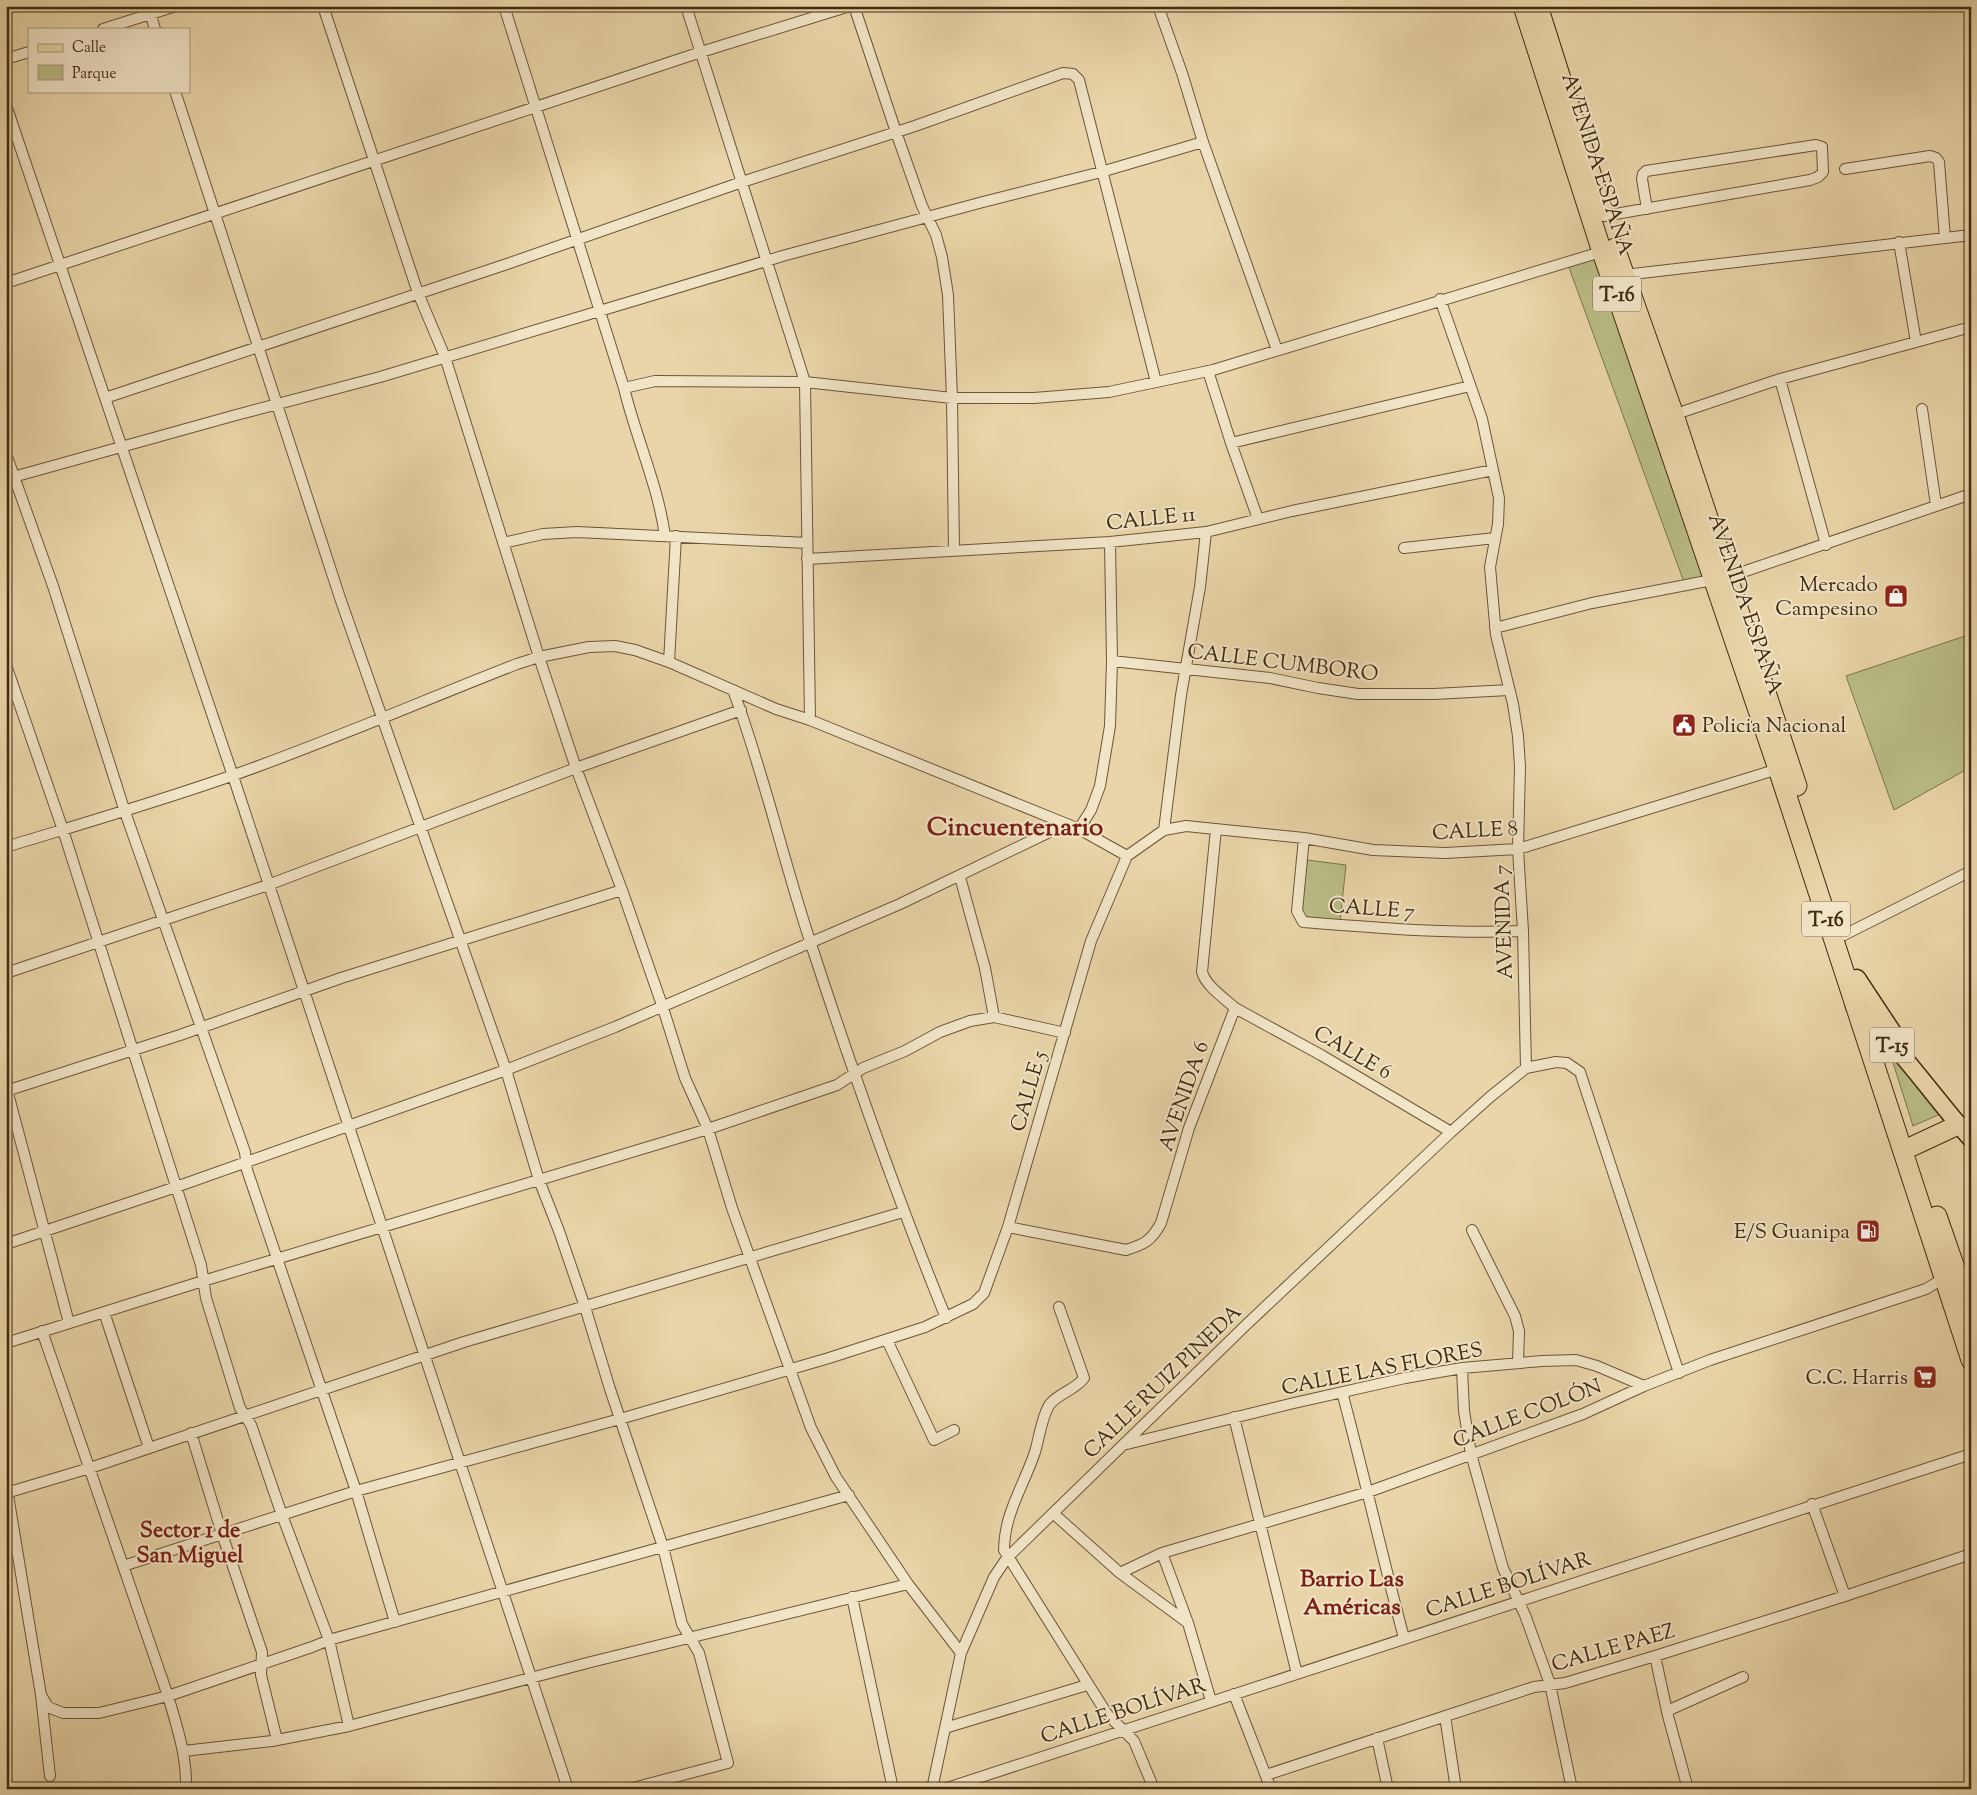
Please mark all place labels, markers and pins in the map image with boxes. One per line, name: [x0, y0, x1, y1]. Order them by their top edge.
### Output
place label: Mercado Campesino: [1775, 571, 1878, 625]
shop icon: Mercado Campesino: [1883, 583, 1909, 609]
public building icon: Policia Nacional: [1671, 712, 1697, 738]
place label: Policia Nacional: [1702, 712, 1847, 742]
place label: E/S Guanipa: [1734, 1218, 1850, 1248]
fuel station icon: E/S Guanipa: [1855, 1218, 1881, 1244]
place label: C.C. Harris: [1805, 1364, 1908, 1394]
supermarket icon: C.C. Harris: [1912, 1364, 1938, 1390]

